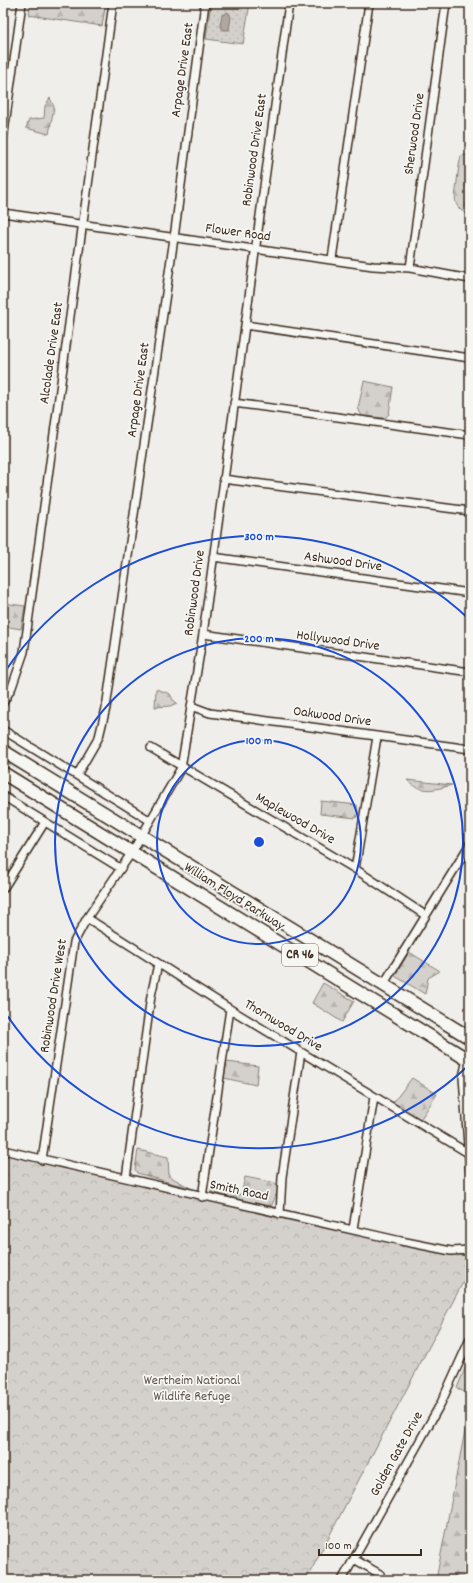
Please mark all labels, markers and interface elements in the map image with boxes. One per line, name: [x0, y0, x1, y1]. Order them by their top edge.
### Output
street label: Arpage Drive East: [166, 21, 200, 119]
street label: Robinwood Drive East: [237, 92, 273, 208]
street label: Sherwood Drive: [399, 92, 431, 176]
street label: Flower Road: [204, 219, 272, 247]
street label: Alcolade Drive East: [35, 301, 69, 405]
street label: Arpage Drive East: [122, 341, 156, 439]
text: 300 m: [244, 529, 274, 546]
street label: Ashwood Drive: [303, 547, 383, 577]
street label: Robinwood Drive: [179, 549, 211, 637]
street label: Hollywood Drive: [295, 625, 381, 657]
text: 200 m: [244, 631, 274, 648]
street label: Oakwood Drive: [292, 702, 372, 732]
text: 100 m: [246, 733, 272, 750]
street label: Maplewood Drive: [251, 788, 339, 850]
centre of rings: [252, 835, 266, 849]
street label: William Floyd Parkway: [180, 858, 289, 936]
street label: Robinwood Drive West: [35, 938, 73, 1054]
road number: CR 46: [282, 944, 318, 966]
street label: Thornwood Drive: [240, 995, 326, 1057]
street label: Smith Road: [208, 1175, 270, 1207]
park label: Wertheim National Wildlife Refuge: [144, 1371, 241, 1407]
street label: Golden Gate Drive: [365, 1408, 429, 1500]
scale bar: [319, 1531, 421, 1557]
text: 100 m: [325, 1538, 352, 1555]

